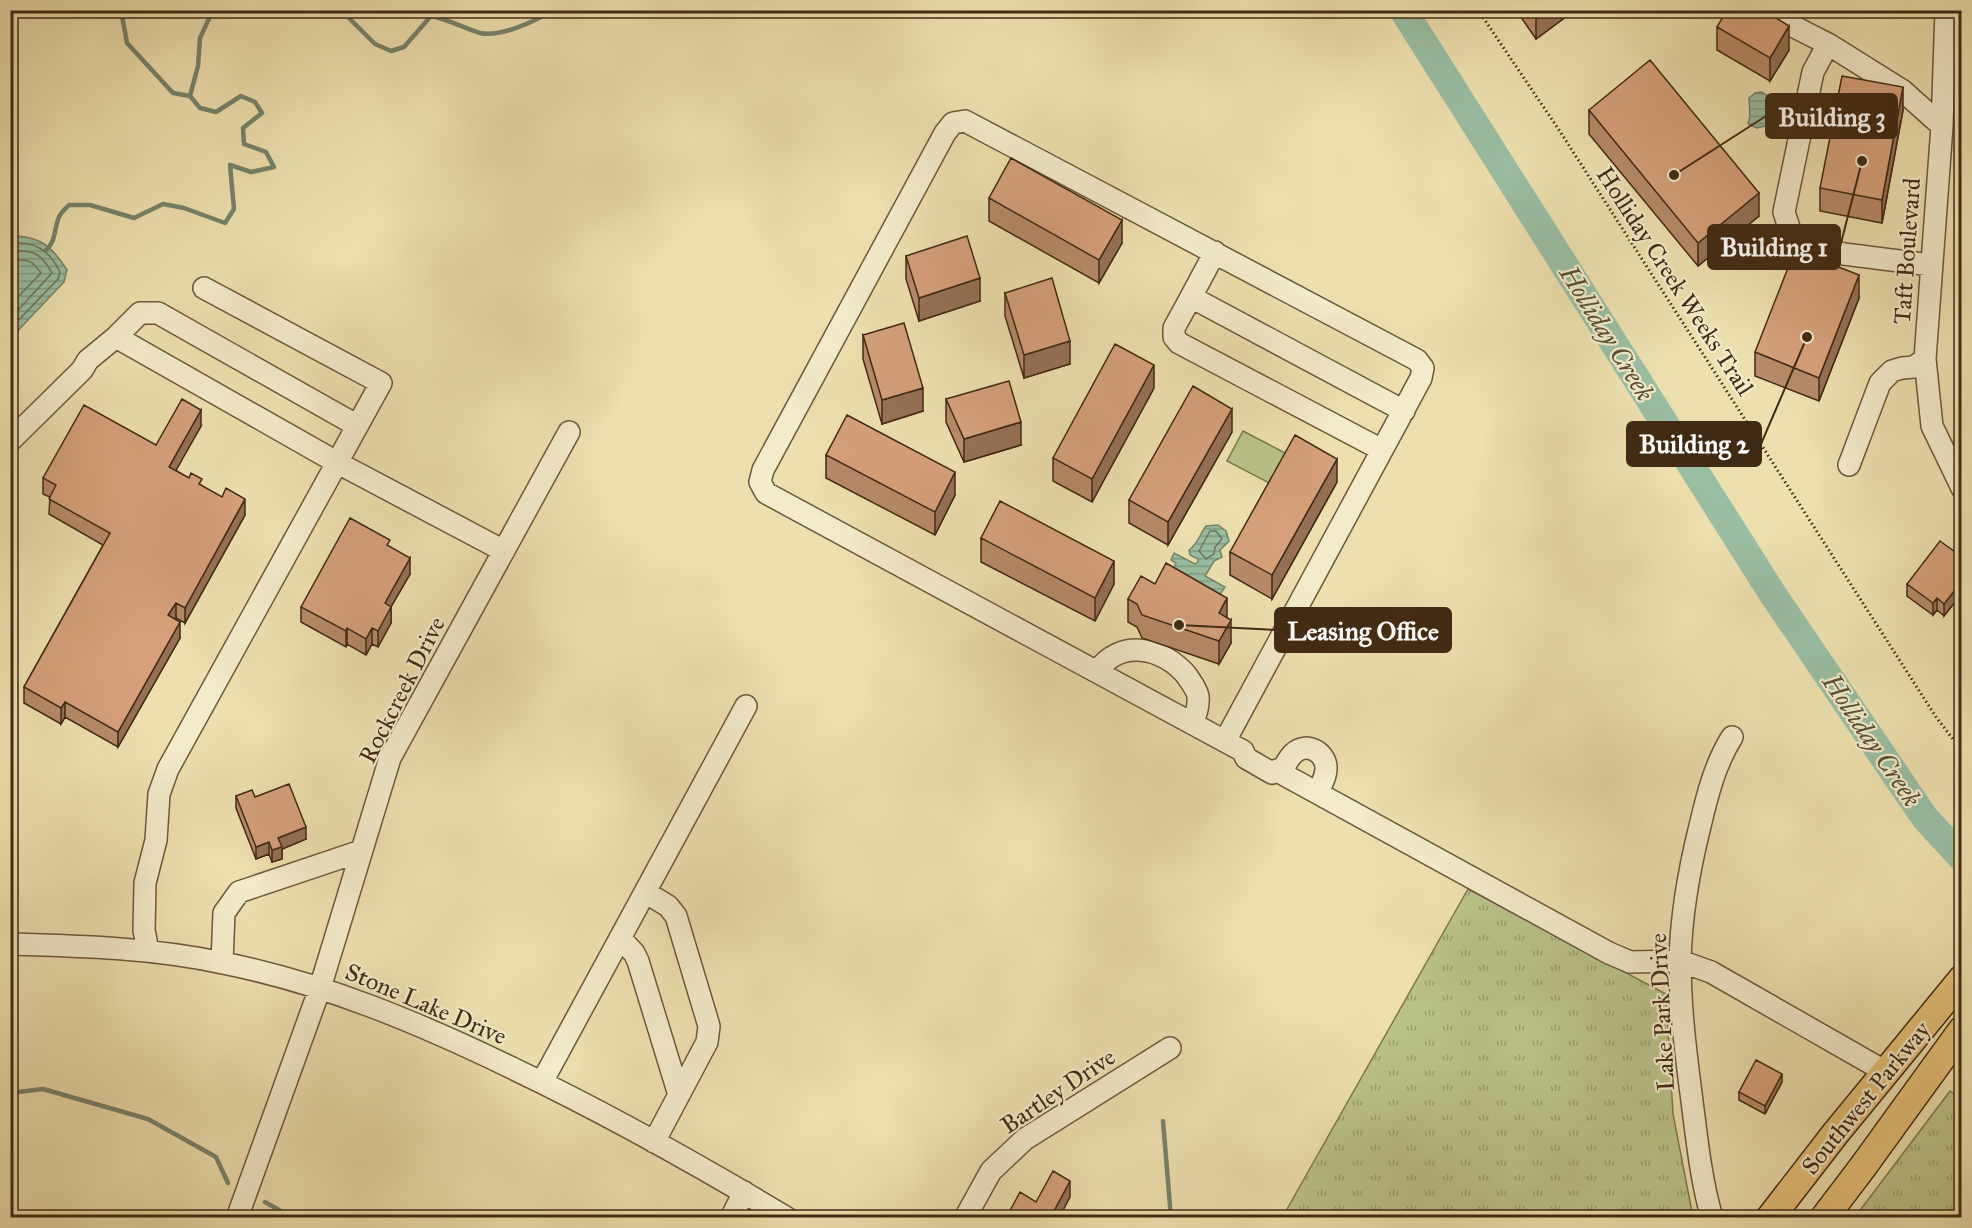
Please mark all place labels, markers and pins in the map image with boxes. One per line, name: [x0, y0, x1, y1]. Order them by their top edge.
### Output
callout: Building 3: [1766, 94, 1897, 138]
callout: Building 1: [1708, 225, 1840, 269]
callout: Building 2: [1627, 422, 1761, 466]
callout: Leasing Office: [1275, 608, 1451, 652]

